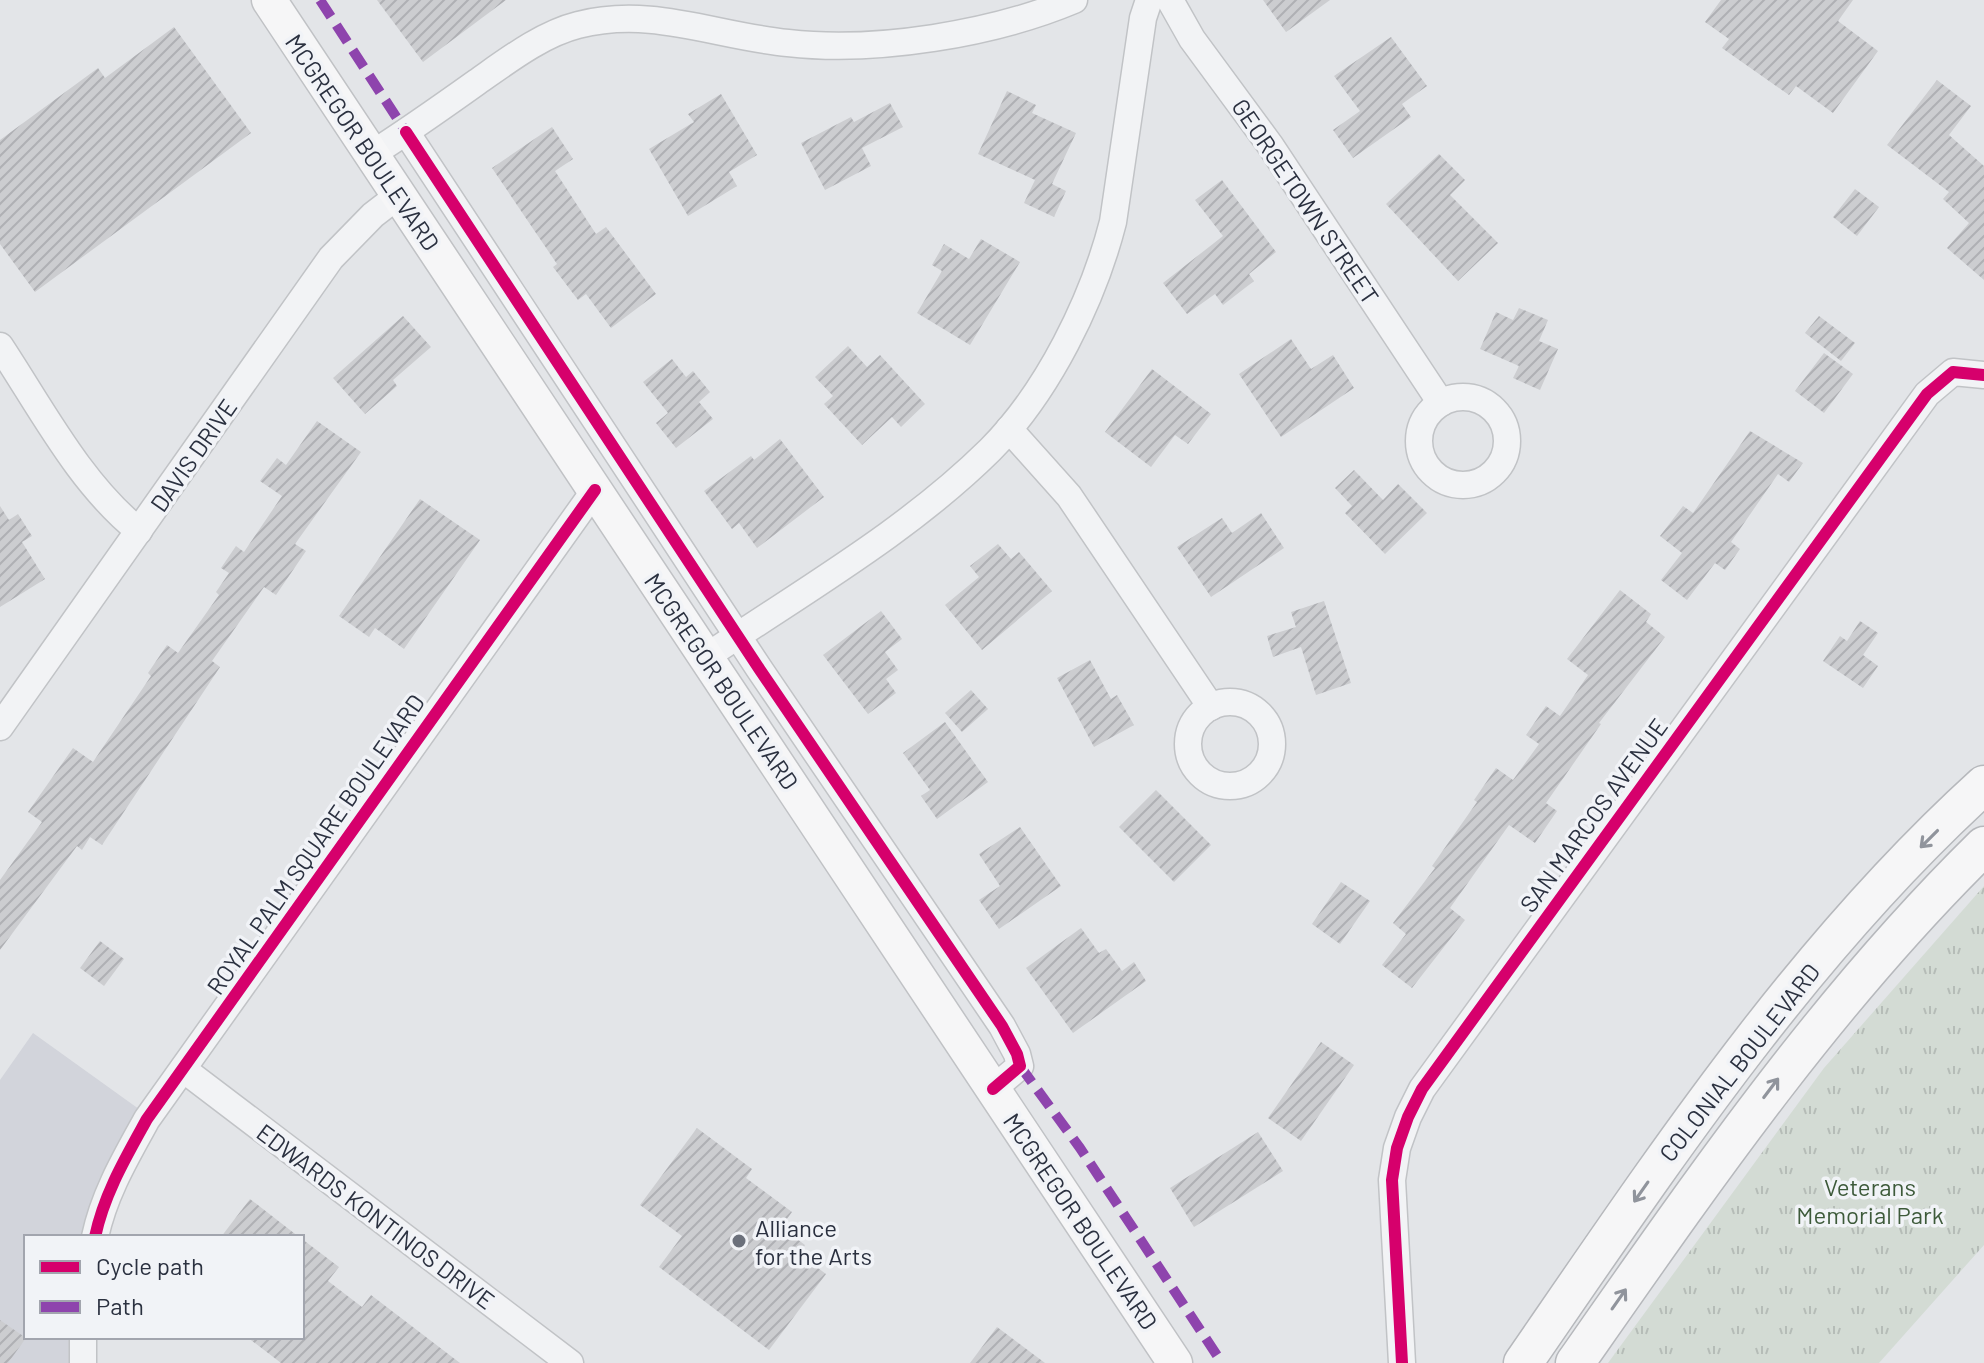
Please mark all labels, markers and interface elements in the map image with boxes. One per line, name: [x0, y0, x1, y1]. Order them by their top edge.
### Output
street label: MCGREGOR BOULEVARD: [280, 28, 446, 256]
street label: GEORGETOWN STREET: [1226, 93, 1386, 309]
street label: DAVIS DRIVE: [144, 393, 242, 517]
street label: MCGREGOR BOULEVARD: [639, 567, 805, 795]
street label: ROYAL PALM SQUARE BOULEVARD: [200, 688, 430, 1000]
street label: SAN MARCOS AVENUE: [1513, 712, 1673, 918]
one-way arrow: [1919, 830, 1939, 849]
street label: COLONIAL BOULEVARD: [1653, 957, 1825, 1167]
one-way arrow: [1763, 1078, 1780, 1099]
street label: MCGREGOR BOULEVARD: [998, 1107, 1164, 1335]
street label: EDWARDS KONTINOS DRIVE: [251, 1117, 501, 1315]
park label: Veterans Memorial Park: [1796, 1172, 1944, 1229]
one-way arrow: [1633, 1181, 1649, 1203]
place label: Alliance for the Arts: [755, 1213, 872, 1270]
marker: Alliance for the Arts: [730, 1232, 748, 1250]
legend: [24, 1235, 304, 1339]
text: Cycle path: [96, 1251, 204, 1280]
one-way arrow: [1611, 1289, 1628, 1311]
text: Path: [96, 1291, 144, 1320]

